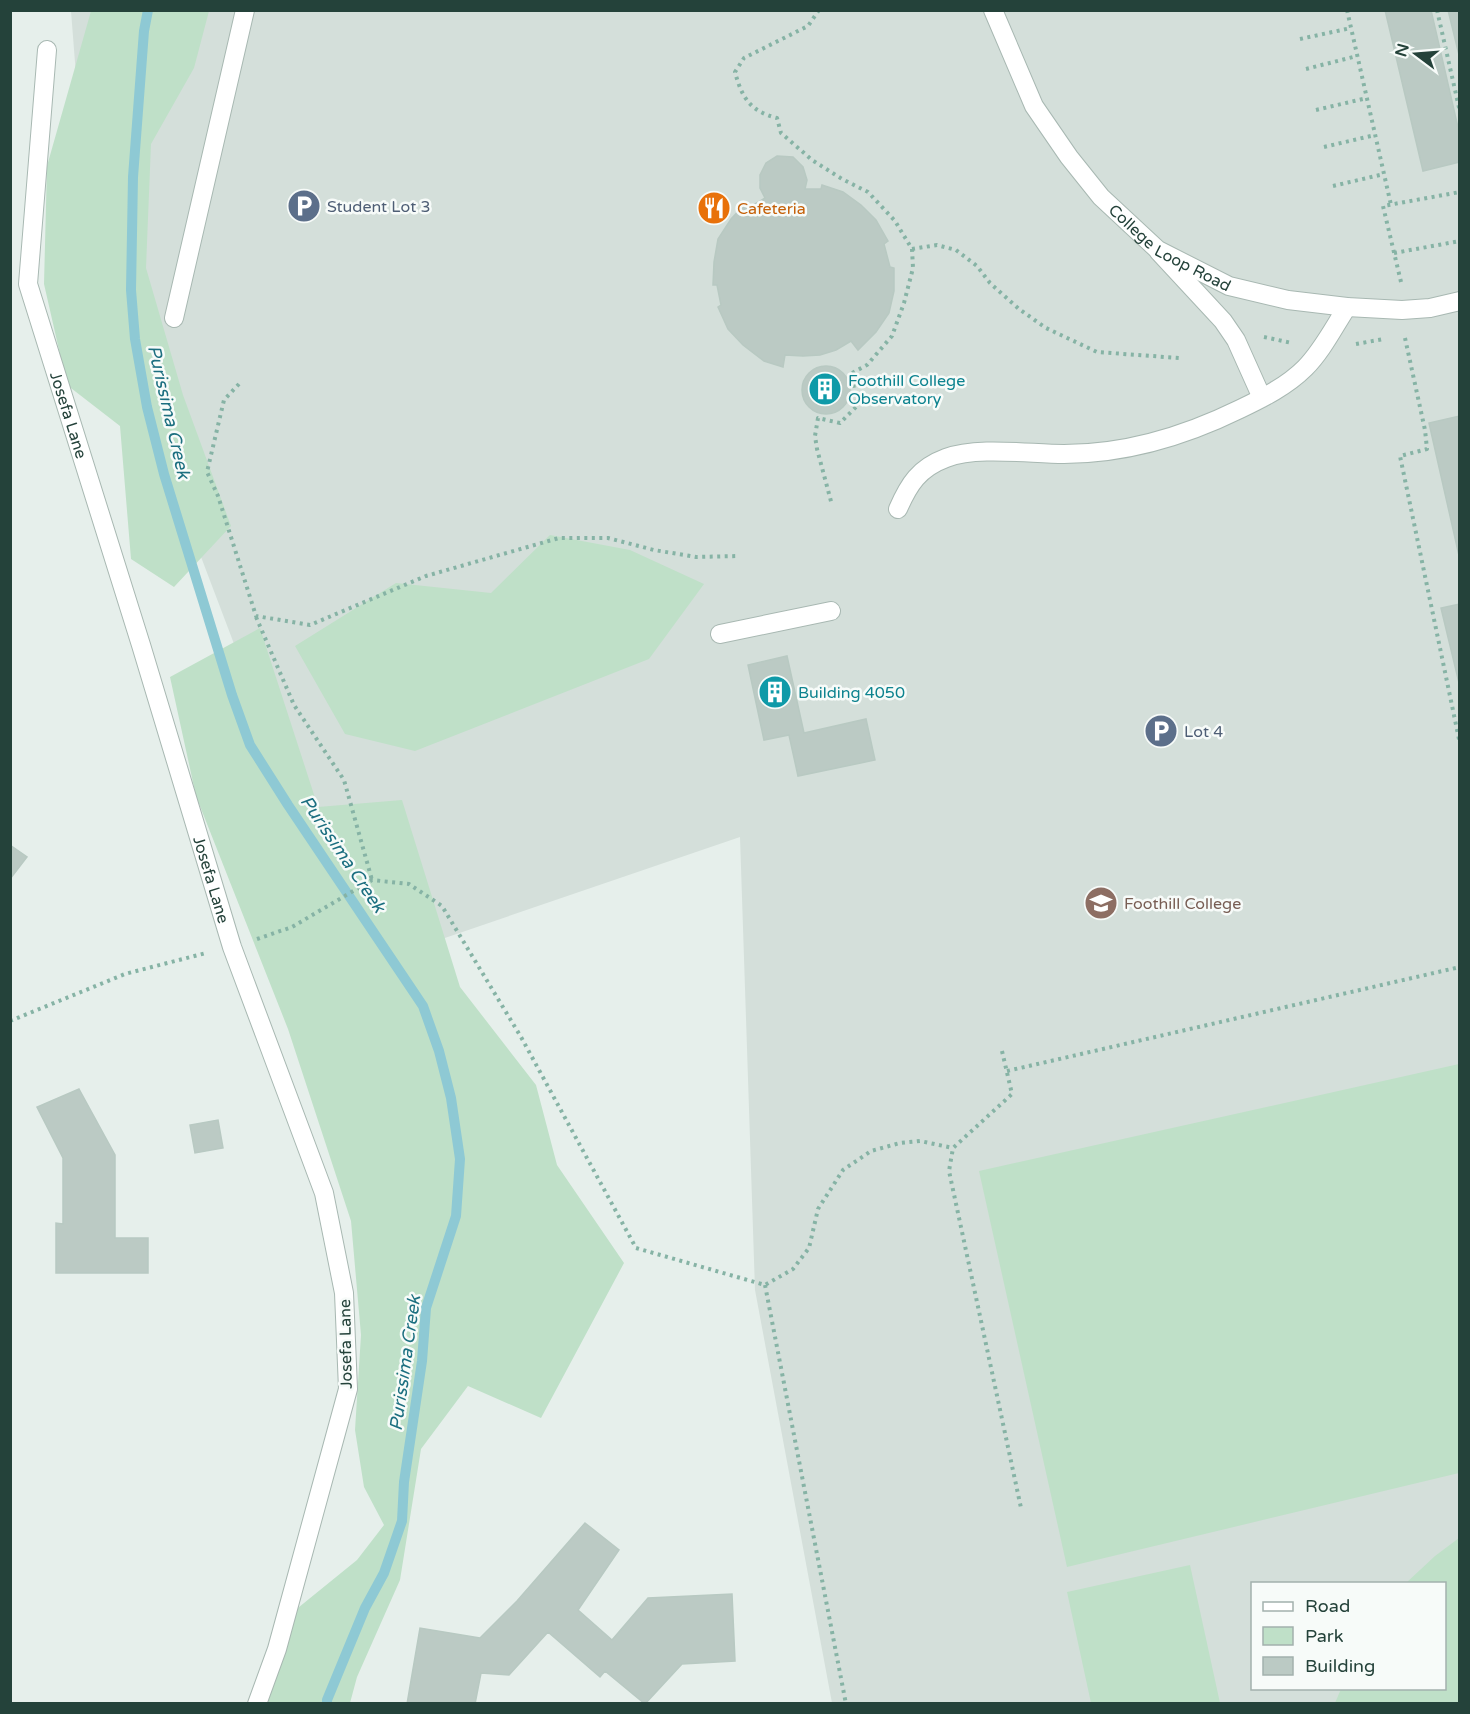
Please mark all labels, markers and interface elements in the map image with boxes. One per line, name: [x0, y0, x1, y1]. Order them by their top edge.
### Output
north arrow: [1386, 24, 1446, 84]
text: N: [1391, 41, 1414, 59]
parking icon: Student Lot 3: [286, 188, 322, 224]
restaurant icon: Cafeteria: [696, 190, 732, 226]
place label: Student Lot 3: [327, 197, 431, 217]
place label: Cafeteria: [737, 199, 806, 219]
street label: College Loop Road: [1104, 200, 1234, 296]
water label: Purissima Creek: [143, 343, 195, 482]
street label: Josefa Lane: [45, 369, 91, 461]
building icon: Foothill College Observatory: [807, 371, 843, 407]
place label: Foothill College Observatory: [848, 371, 965, 409]
building icon: Building 4050: [757, 674, 793, 710]
place label: Building 4050: [798, 683, 905, 703]
parking icon: Lot 4: [1143, 713, 1179, 749]
place label: Lot 4: [1184, 722, 1223, 742]
water label: Purissima Creek: [296, 791, 391, 918]
street label: Josefa Lane: [188, 834, 233, 926]
school or university icon: Foothill College: [1083, 885, 1119, 921]
place label: Foothill College: [1124, 894, 1241, 914]
water label: Purissima Creek: [385, 1293, 426, 1432]
street label: Josefa Lane: [335, 1299, 357, 1389]
legend: [1251, 1582, 1446, 1690]
text: Road: [1305, 1595, 1350, 1617]
text: Park: [1305, 1625, 1344, 1647]
text: Building: [1305, 1655, 1375, 1677]

